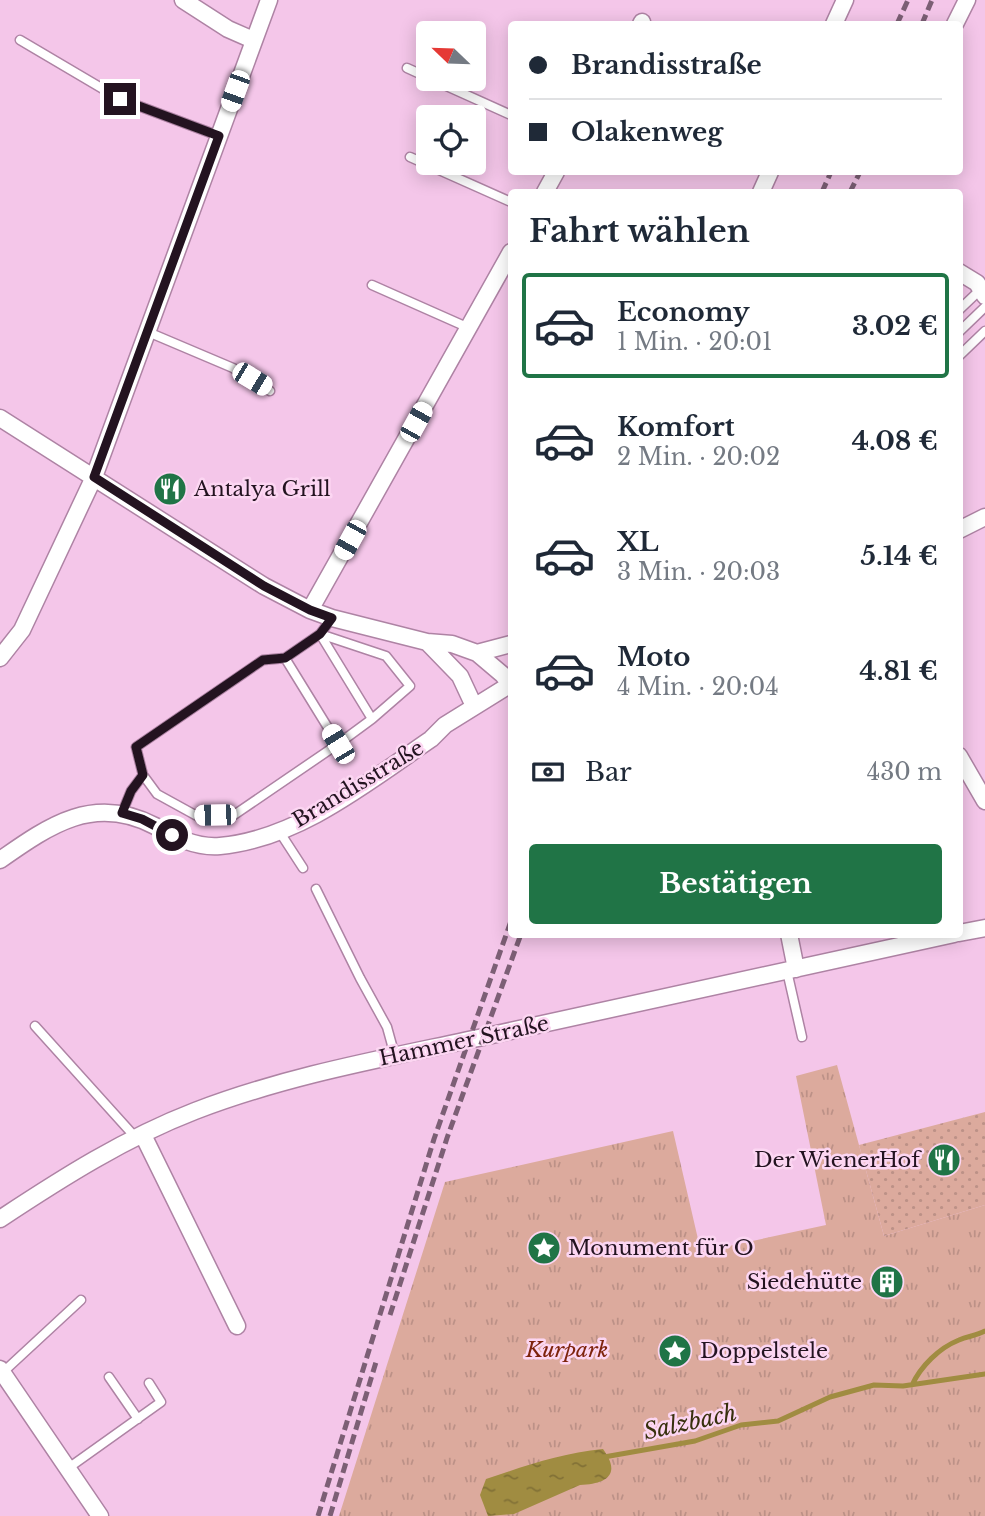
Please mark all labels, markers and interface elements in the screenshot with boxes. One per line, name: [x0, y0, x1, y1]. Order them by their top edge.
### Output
north arrow: [416, 21, 486, 91]
map controls: [416, 21, 486, 175]
text: Brandisstraße: [571, 49, 762, 81]
car: [218, 68, 253, 114]
route end: [104, 83, 136, 115]
button: locate: [416, 105, 486, 175]
text: Olakenweg: [571, 116, 723, 148]
text: Fahrt wählen: [529, 211, 750, 251]
icon: car: [533, 294, 596, 357]
text: Economy: [617, 296, 750, 328]
text: 3.02 €: [852, 310, 938, 342]
text: 1 Min. · 20:01: [617, 328, 772, 356]
car: [229, 359, 276, 399]
car: [397, 399, 436, 445]
icon: car: [533, 409, 596, 472]
text: Komfort: [617, 411, 735, 443]
text: 4.08 €: [852, 425, 938, 457]
text: 2 Min. · 20:02: [617, 443, 780, 471]
restaurant icon: Antalya Grill: [151, 470, 189, 508]
place label: Antalya Grill: [193, 476, 331, 502]
car: [331, 517, 370, 563]
icon: car: [533, 524, 596, 587]
text: XL: [617, 526, 659, 558]
text: 5.14 €: [860, 540, 938, 572]
text: 3 Min. · 20:03: [617, 558, 780, 586]
icon: car: [533, 639, 596, 702]
text: Moto: [617, 641, 690, 673]
text: 4.81 €: [859, 655, 938, 687]
text: 4 Min. · 20:04: [617, 673, 779, 701]
car: [319, 721, 358, 767]
street label: Brandisstraße: [288, 735, 428, 833]
icon: cash: [529, 753, 567, 791]
text: Bar: [585, 756, 632, 788]
text: 430 m: [867, 758, 942, 786]
car: [194, 804, 237, 826]
route start: [156, 819, 188, 851]
button: Bestätigen: [529, 844, 942, 924]
street label: Hammer Straße: [377, 1010, 551, 1072]
restaurant icon: Der WienerHof: [925, 1141, 963, 1179]
place label: Der WienerHof: [754, 1147, 922, 1173]
place icon: Monument für O: [525, 1229, 563, 1267]
place label: Monument für O: [568, 1235, 754, 1261]
building icon: Siedehütte: [868, 1263, 906, 1301]
place label: Siedehütte: [747, 1269, 862, 1295]
place icon: Doppelstele: [656, 1332, 694, 1370]
park label: Kurpark: [525, 1337, 608, 1363]
place label: Doppelstele: [700, 1338, 828, 1364]
water label: Salzbach: [641, 1398, 739, 1446]

